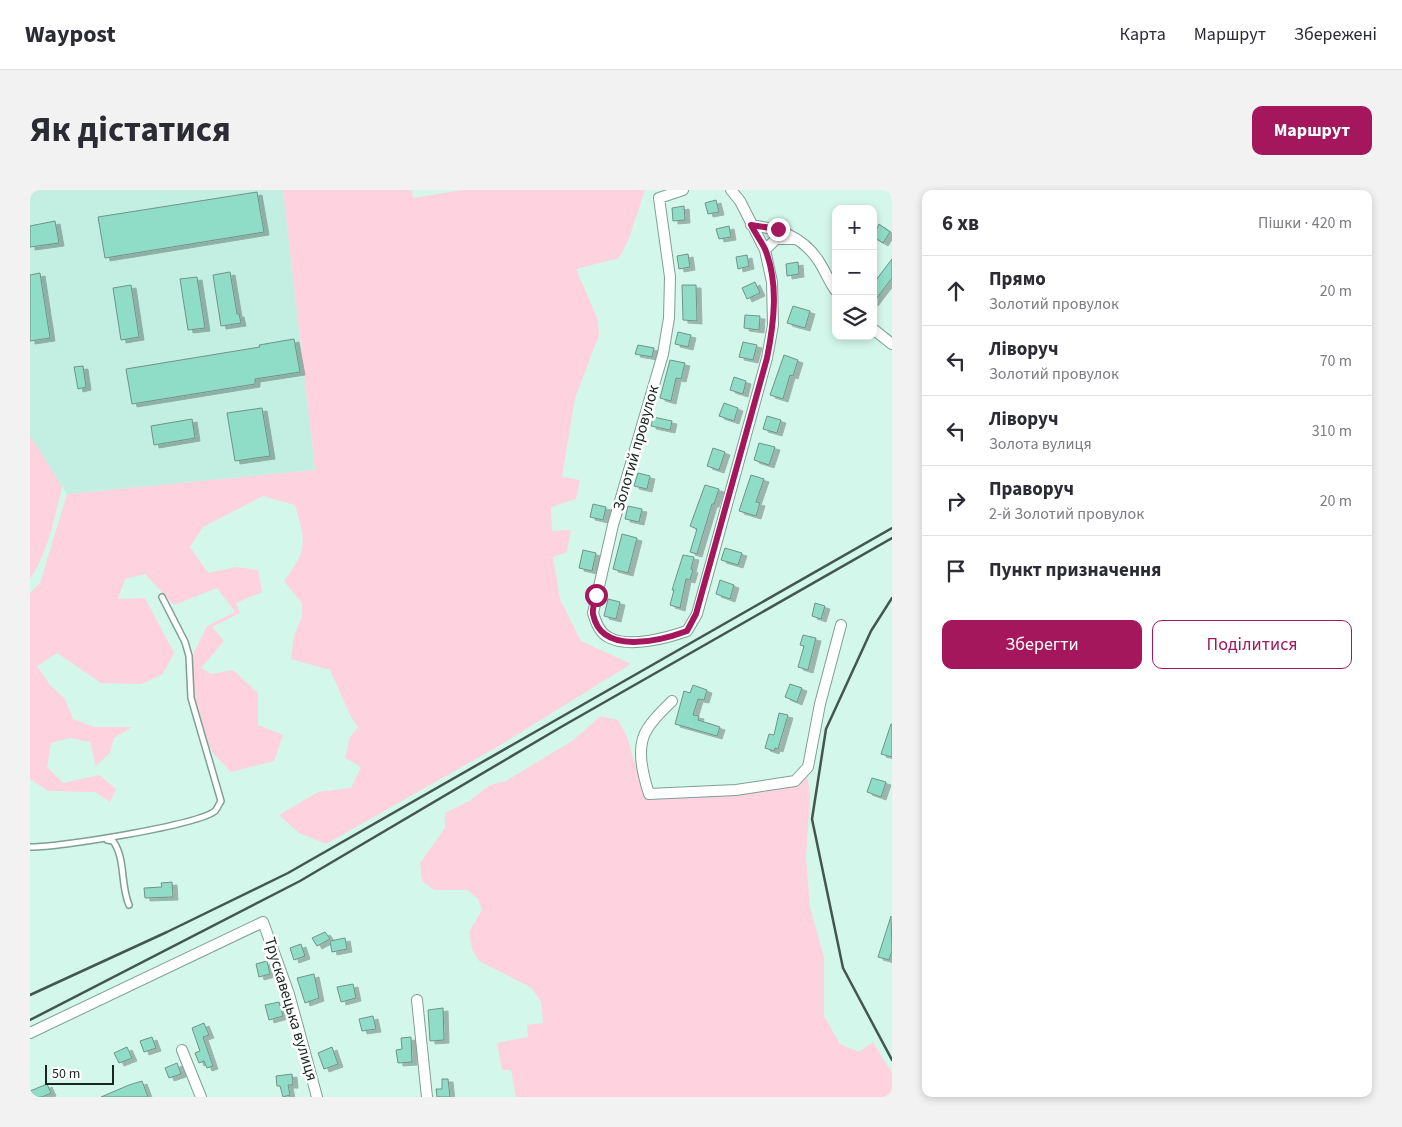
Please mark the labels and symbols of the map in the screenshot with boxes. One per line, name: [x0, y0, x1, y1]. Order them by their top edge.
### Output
route end: [767, 218, 790, 241]
street label: Золотий провулок: [608, 382, 664, 513]
route start: [585, 584, 608, 607]
street label: Трускавецька вулиця: [259, 934, 323, 1084]
scale bar: [45, 1062, 114, 1085]

